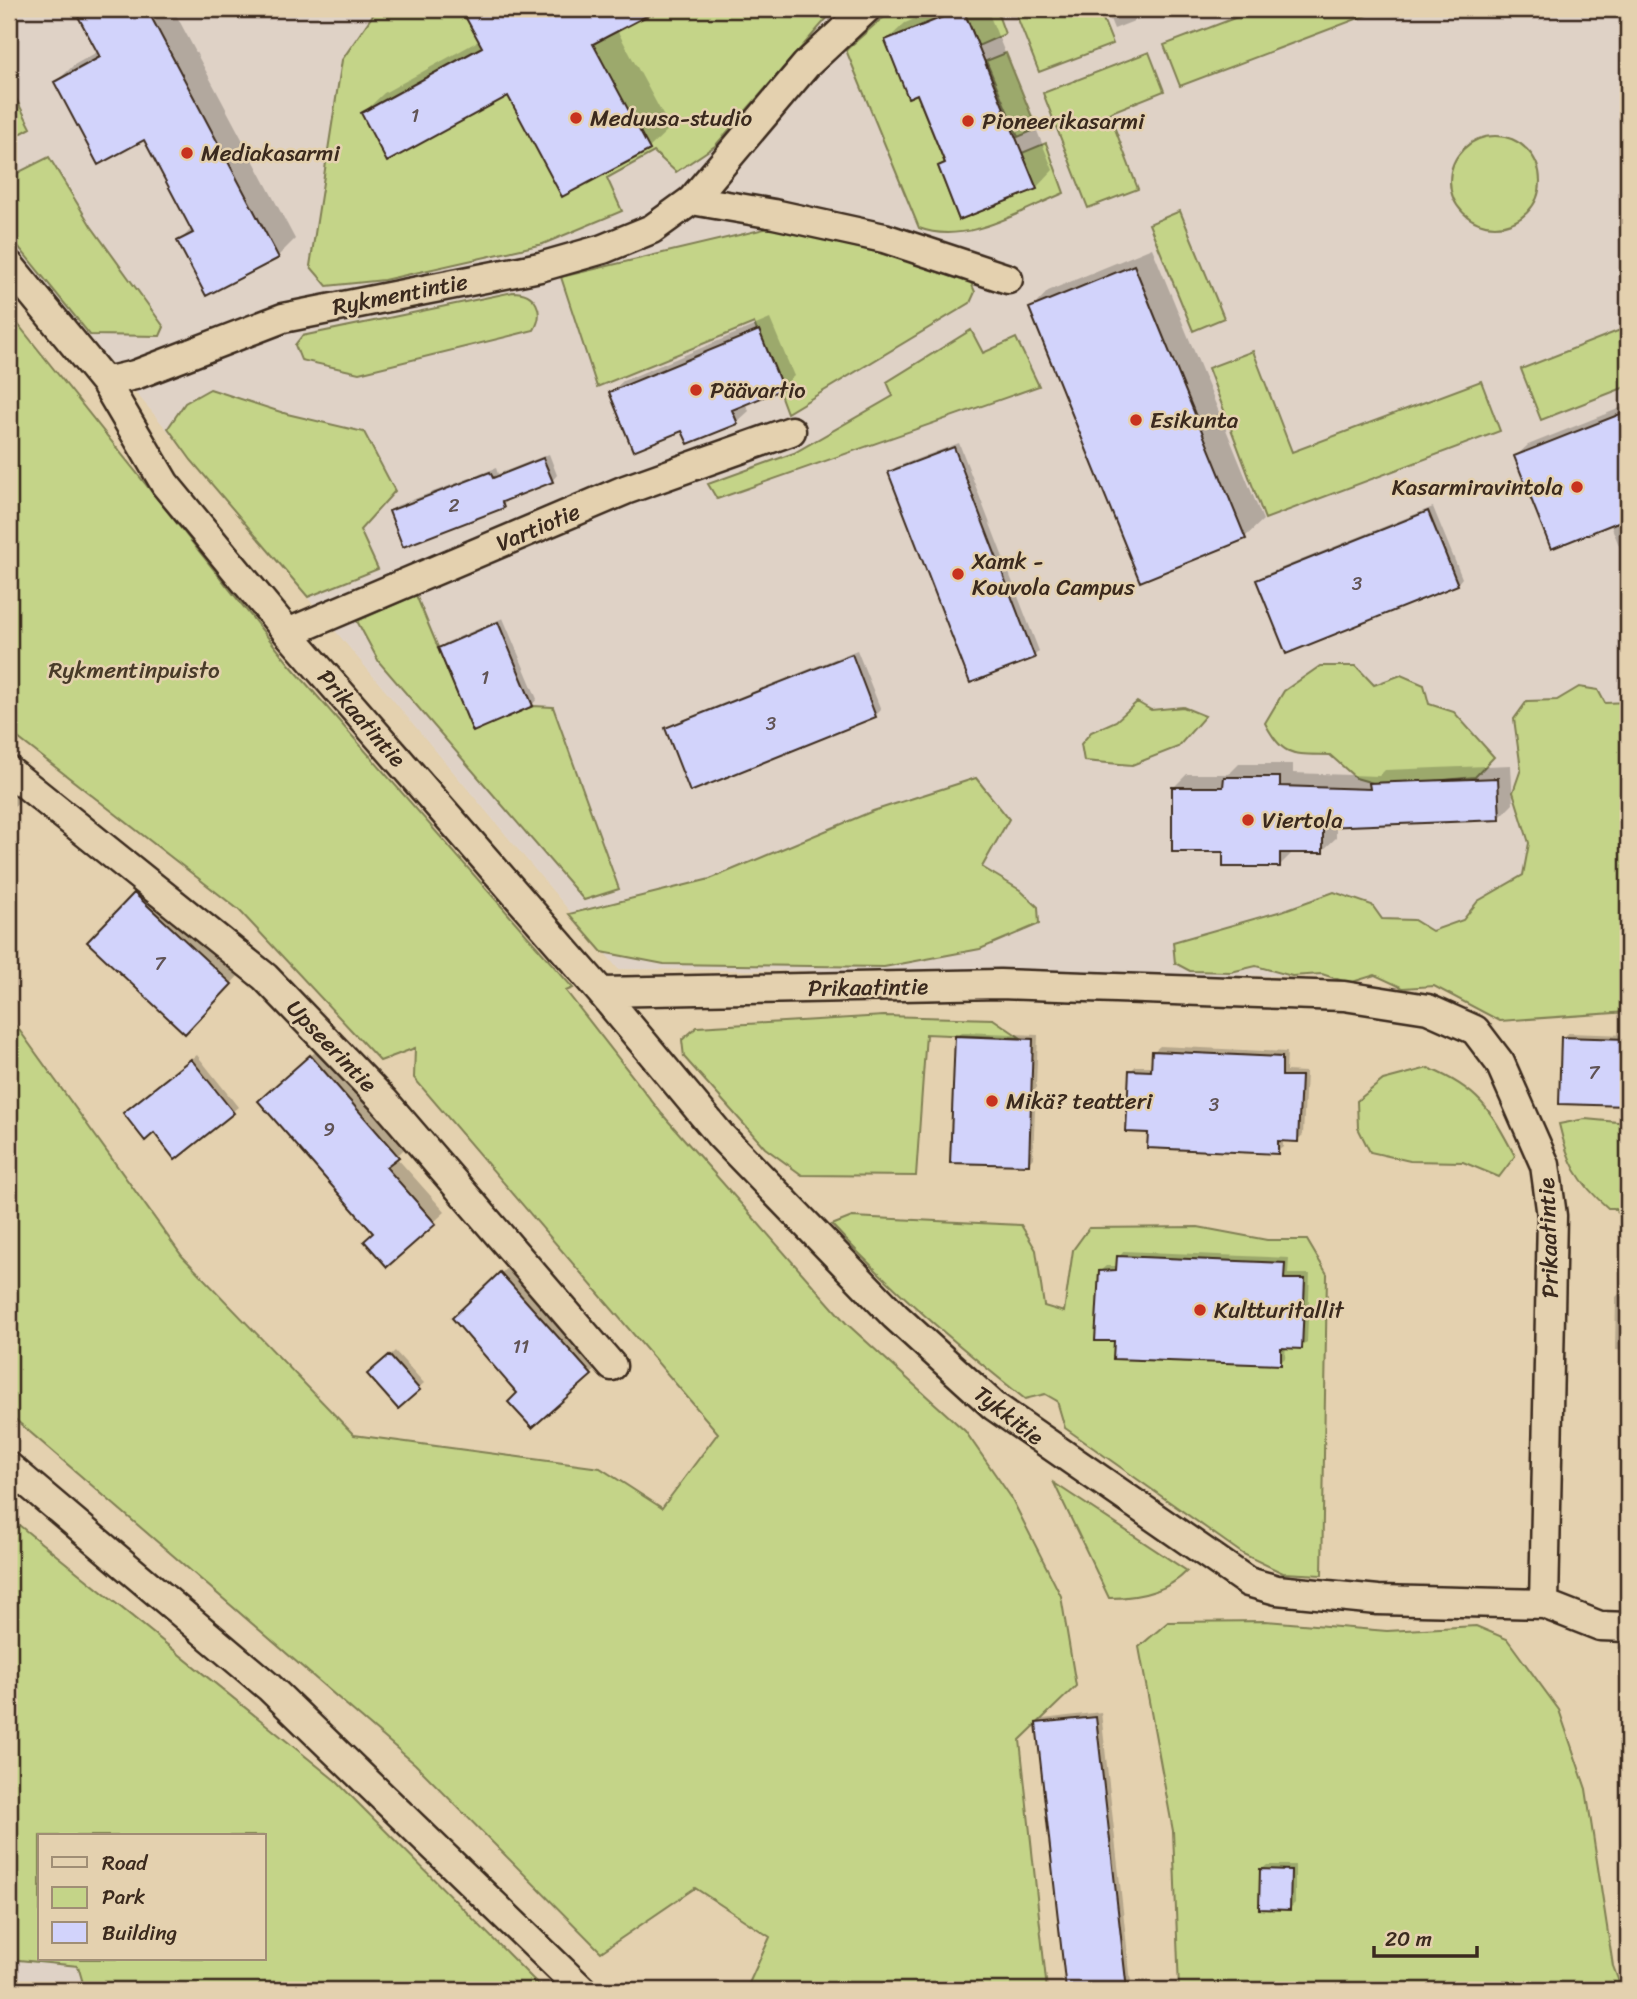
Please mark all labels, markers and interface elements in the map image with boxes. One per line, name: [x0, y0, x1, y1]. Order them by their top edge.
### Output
place label: Meduusa-studio: [590, 98, 752, 139]
house number: 1: [411, 99, 419, 132]
place label: Pioneerikasarmi: [982, 101, 1145, 142]
marker: Meduusa-studio: [568, 110, 584, 126]
marker: Pioneerikasarmi: [960, 113, 976, 129]
place label: Mediakasarmi: [201, 133, 340, 174]
marker: Mediakasarmi: [179, 145, 195, 161]
street label: Rykmentintie: [329, 261, 471, 328]
place label: Päävartio: [710, 370, 806, 411]
marker: Päävartio: [688, 382, 704, 398]
place label: Esikunta: [1150, 400, 1239, 441]
marker: Esikunta: [1128, 412, 1144, 428]
place label: Kasarmiravintola: [1392, 467, 1563, 508]
marker: Kasarmiravintola: [1569, 479, 1585, 495]
house number: 2: [449, 489, 460, 522]
street label: Vartiotie: [490, 491, 587, 564]
place label: Xamk - Kouvola Campus: [971, 541, 1135, 608]
marker: Xamk - Kouvola Campus: [950, 566, 966, 582]
house number: 3: [1352, 567, 1363, 600]
park label: Rykmentinpuisto: [48, 650, 220, 691]
street label: Prikaatintie: [307, 659, 417, 777]
house number: 1: [481, 661, 489, 694]
house number: 3: [766, 707, 777, 740]
place label: Viertola: [1262, 800, 1343, 841]
marker: Viertola: [1240, 812, 1256, 828]
house number: 7: [155, 947, 167, 980]
street label: Prikaatintie: [807, 966, 929, 1009]
street label: Upseerintie: [276, 990, 387, 1103]
house number: 7: [1589, 1056, 1601, 1089]
place label: Mikä? teatteri: [1006, 1081, 1153, 1122]
house number: 3: [1209, 1088, 1220, 1121]
marker: Mikä? teatteri: [984, 1093, 1000, 1109]
house number: 9: [323, 1113, 335, 1146]
street label: Prikaatintie: [1526, 1177, 1571, 1299]
place label: Kultturitallit: [1214, 1290, 1345, 1331]
marker: Kultturitallit: [1192, 1302, 1208, 1318]
house number: 11: [513, 1330, 529, 1363]
street label: Tykkitie: [964, 1374, 1053, 1456]
legend: [38, 1834, 266, 1960]
text: Road: [102, 1844, 149, 1882]
text: Park: [102, 1878, 145, 1916]
text: Building: [102, 1914, 178, 1952]
scale bar: [1374, 1915, 1478, 1959]
text: 20 m: [1385, 1920, 1432, 1958]

